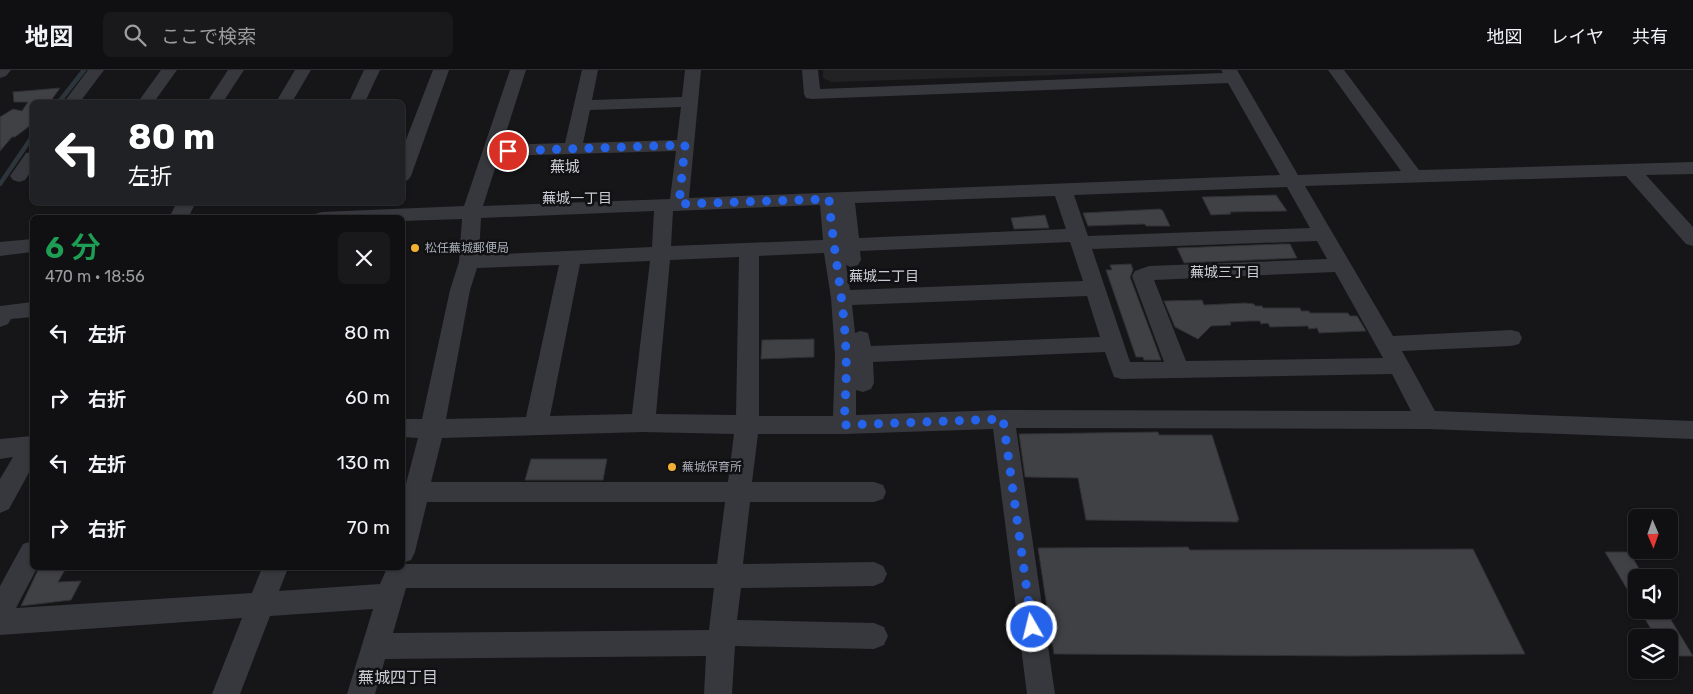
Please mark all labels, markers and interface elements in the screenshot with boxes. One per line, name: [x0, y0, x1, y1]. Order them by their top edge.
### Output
search box: [103, 12, 453, 57]
icon: search: [121, 21, 149, 49]
text: 地図: [25, 23, 73, 51]
text: ここで検索: [161, 25, 256, 48]
text: 地図: [1487, 26, 1523, 48]
text: レイヤ: [1551, 26, 1604, 48]
text: 共有: [1632, 26, 1668, 48]
text: 80 m: [128, 116, 215, 158]
icon: left: [45, 120, 110, 185]
pin: [487, 130, 529, 172]
icon: arrive: [494, 137, 522, 165]
district label: 蕪城: [550, 158, 580, 176]
text: 左折: [128, 163, 172, 190]
district label: 蕪城一丁目: [542, 190, 612, 207]
text: 6 分: [45, 230, 101, 266]
button: close: [338, 232, 390, 284]
place label: 松任蕪城郵便局: [425, 241, 509, 255]
marker: 松任蕪城郵便局: [409, 242, 421, 254]
district label: 蕪城三丁目: [1190, 264, 1260, 281]
text: 470 m · 18:56: [45, 267, 145, 286]
district label: 蕪城二丁目: [849, 268, 919, 285]
icon: left: [45, 319, 73, 347]
text: 80 m: [344, 321, 390, 344]
text: 左折: [88, 323, 126, 346]
icon: right: [45, 384, 73, 412]
text: 60 m: [345, 386, 390, 409]
text: 右折: [88, 388, 126, 411]
icon: left: [45, 449, 73, 477]
text: 130 m: [337, 451, 390, 474]
text: 左折: [88, 453, 126, 476]
place label: 蕪城保育所: [682, 460, 742, 474]
marker: 蕪城保育所: [666, 461, 678, 473]
north arrow: [1628, 509, 1678, 559]
map controls: [1628, 509, 1678, 679]
icon: right: [45, 514, 73, 542]
text: 70 m: [347, 516, 390, 539]
text: 右折: [88, 518, 126, 541]
button: sound: [1628, 569, 1678, 619]
position arrow: [1005, 600, 1057, 652]
button: layers: [1628, 629, 1678, 679]
district label: 蕪城四丁目: [358, 668, 438, 687]

